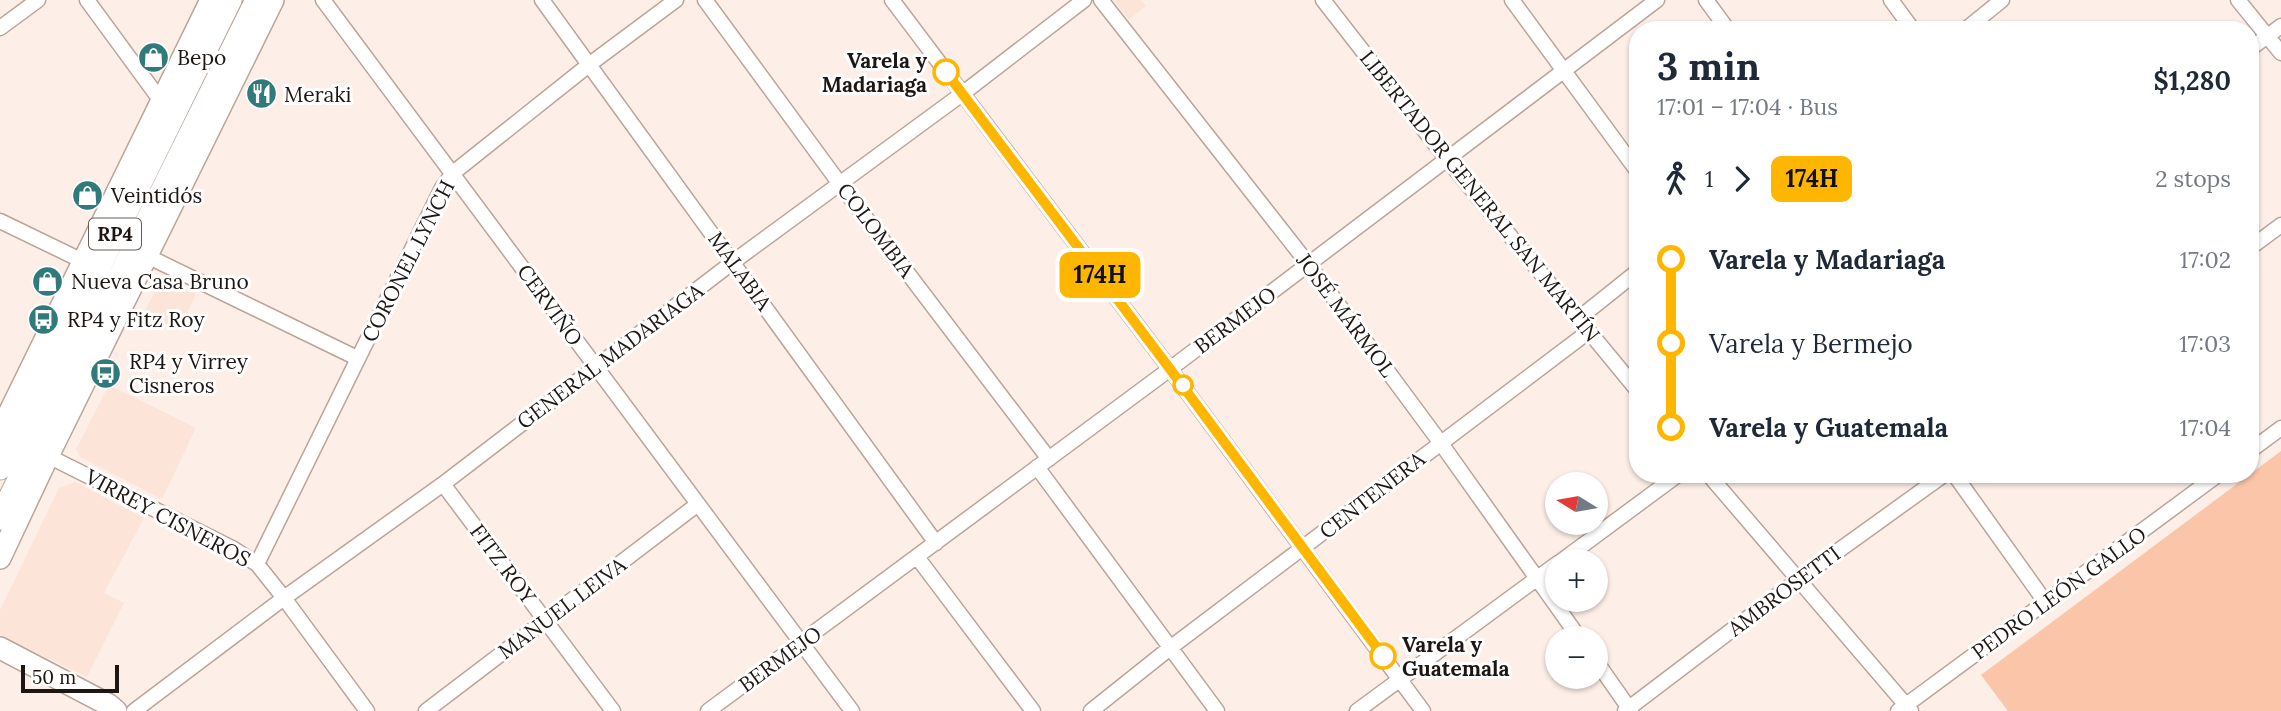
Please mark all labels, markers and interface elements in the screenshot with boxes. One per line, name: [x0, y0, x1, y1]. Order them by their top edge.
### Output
shop icon: Bepo: [137, 40, 171, 74]
text: 3 min: [1657, 42, 1760, 90]
place label: Bepo: [177, 44, 226, 71]
street label: LIBERTADOR GENERAL SAN MARTÍN: [1354, 45, 1606, 347]
place label: Varela y Madariaga: [822, 47, 927, 98]
marker: Varela y Madariaga: [933, 59, 959, 85]
text: $1,280: [2153, 64, 2231, 97]
restaurant icon: Meraki: [244, 77, 278, 111]
place label: Meraki: [284, 81, 352, 108]
text: 17:01 – 17:04 · Bus: [1657, 92, 1838, 121]
icon: walk: [1657, 160, 1695, 198]
icon: forward: [1723, 160, 1761, 198]
text: 174H: [1785, 163, 1838, 194]
text: 1: [1705, 164, 1713, 193]
text: 2 stops: [2155, 164, 2231, 193]
street label: CORONEL LYNCH: [355, 175, 461, 347]
street label: COLOMBIA: [832, 177, 921, 283]
shop icon: Veintidós: [71, 178, 105, 212]
place label: Veintidós: [110, 182, 202, 209]
road number: RP4: [89, 218, 141, 250]
street label: MALABIA: [702, 226, 778, 316]
text: Varela y Madariaga: [1709, 243, 1945, 276]
text: 17:02: [2180, 245, 2231, 274]
street label: JOSÉ MÁRMOL: [1290, 247, 1401, 382]
line badge: 174H: [1051, 252, 1149, 298]
street label: CERVIÑO: [511, 259, 589, 351]
text: 174H: [1073, 259, 1127, 290]
shop icon: Nueva Casa Bruno: [31, 264, 65, 298]
place label: Nueva Casa Bruno: [71, 268, 249, 295]
street label: GENERAL MADARIAGA: [511, 277, 709, 435]
street label: BERMEJO: [1189, 280, 1281, 360]
bus stop icon: RP4 y Fitz Roy: [27, 302, 61, 336]
place label: RP4 y Fitz Roy: [67, 306, 205, 333]
text: Varela y Bermejo: [1709, 327, 1913, 360]
text: 17:03: [2179, 329, 2231, 358]
place label: RP4 y Virrey Cisneros: [129, 348, 248, 399]
bus stop icon: RP4 y Virrey Cisneros: [89, 356, 123, 390]
unlabelled marker: [1173, 375, 1193, 395]
text: Varela y Guatemala: [1709, 411, 1948, 444]
text: 17:04: [2180, 413, 2231, 442]
street label: CENTENERA: [1314, 445, 1431, 545]
street label: VIRREY CISNEROS: [80, 463, 255, 573]
north arrow: [1545, 472, 1608, 536]
map controls: [1545, 472, 1608, 689]
street label: FITZ ROY: [464, 519, 542, 610]
street label: PEDRO LEÓN GALLO: [1966, 521, 2152, 665]
street label: AMBROSETTI: [1722, 540, 1846, 643]
button: +: [1545, 549, 1608, 612]
street label: MANUEL LEIVA: [493, 551, 632, 665]
street label: BERMEJO: [733, 620, 827, 698]
button: −: [1545, 626, 1608, 689]
place label: Varela y Guatemala: [1402, 631, 1510, 682]
marker: Varela y Guatemala: [1370, 643, 1396, 669]
scale bar: [21, 662, 119, 694]
text: 50 m: [32, 665, 76, 689]

